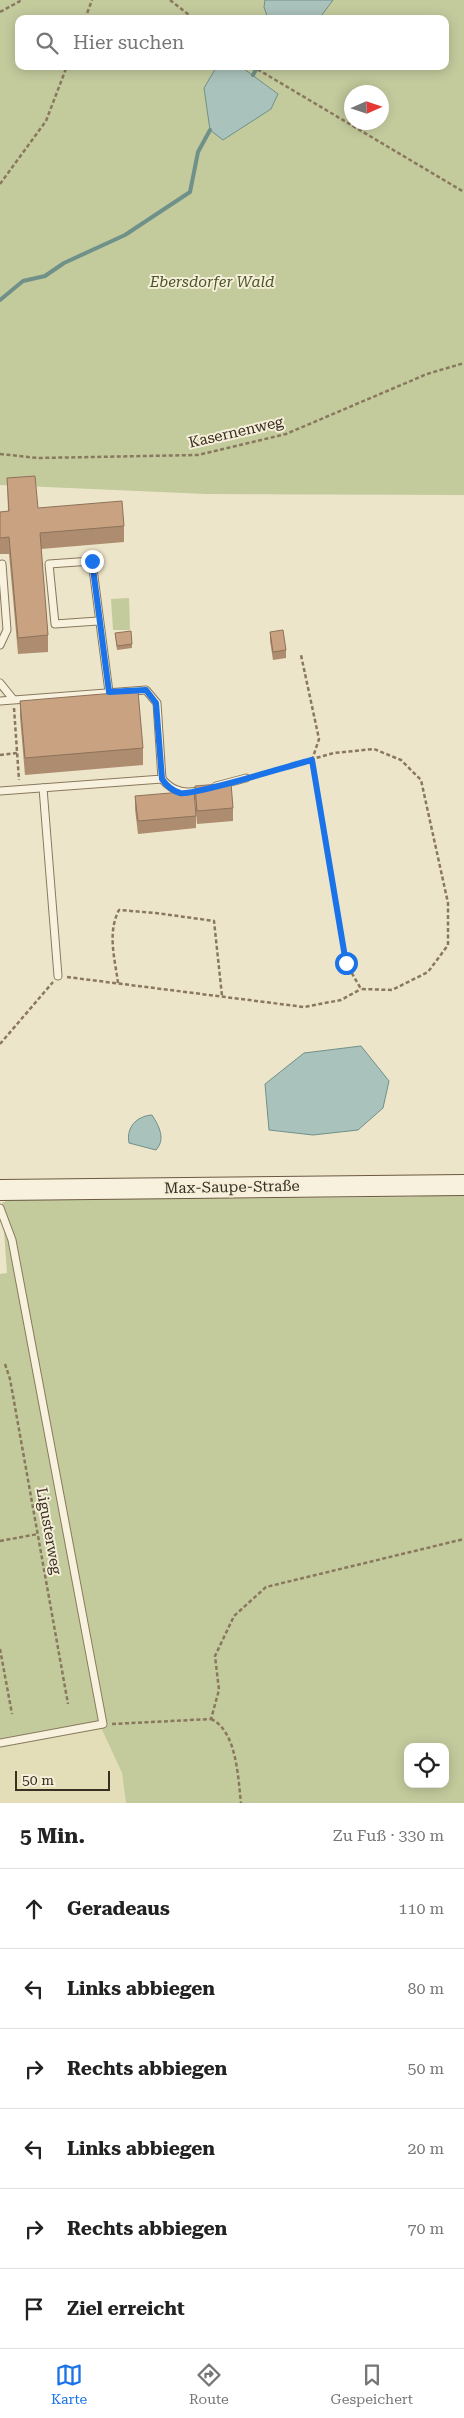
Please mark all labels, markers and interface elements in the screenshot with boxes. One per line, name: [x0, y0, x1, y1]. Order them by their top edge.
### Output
search box: [15, 15, 449, 70]
icon: search: [33, 29, 61, 57]
text: Hier suchen: [73, 31, 184, 54]
north arrow: [344, 85, 389, 130]
park label: Ebersdorfer Wald: [149, 273, 274, 291]
street label: Kasernenweg: [187, 412, 286, 452]
route end: [81, 550, 104, 573]
route start: [335, 952, 358, 975]
street label: Max-Saupe-Straße: [164, 1177, 300, 1197]
street label: Ligusterweg: [32, 1486, 66, 1576]
map controls: [404, 1743, 449, 1788]
button: locate: [404, 1743, 449, 1788]
scale bar: [15, 1768, 110, 1791]
text: 50 m: [22, 1772, 54, 1788]
text: 5 Min.: [20, 1824, 85, 1848]
text: Zu Fuß · 330 m: [333, 1826, 444, 1845]
icon: ahead: [20, 1895, 48, 1923]
text: Geradeaus: [67, 1897, 170, 1920]
text: 110 m: [398, 1899, 444, 1918]
icon: left: [20, 1975, 48, 2003]
text: Links abbiegen: [67, 1977, 215, 2000]
text: 80 m: [407, 1979, 444, 1998]
icon: right: [20, 2055, 48, 2083]
text: Rechts abbiegen: [67, 2057, 227, 2080]
text: 50 m: [407, 2059, 444, 2078]
icon: left: [20, 2135, 48, 2163]
text: Links abbiegen: [67, 2137, 215, 2160]
text: 20 m: [407, 2139, 444, 2158]
icon: right: [20, 2215, 48, 2243]
text: Rechts abbiegen: [67, 2217, 227, 2240]
text: 70 m: [407, 2219, 444, 2238]
icon: arrive: [20, 2295, 48, 2323]
text: Ziel erreicht: [67, 2297, 185, 2320]
tab: Karte: [51, 2361, 87, 2407]
tab: Route: [189, 2361, 229, 2407]
tab: Gespeichert: [331, 2361, 413, 2407]

